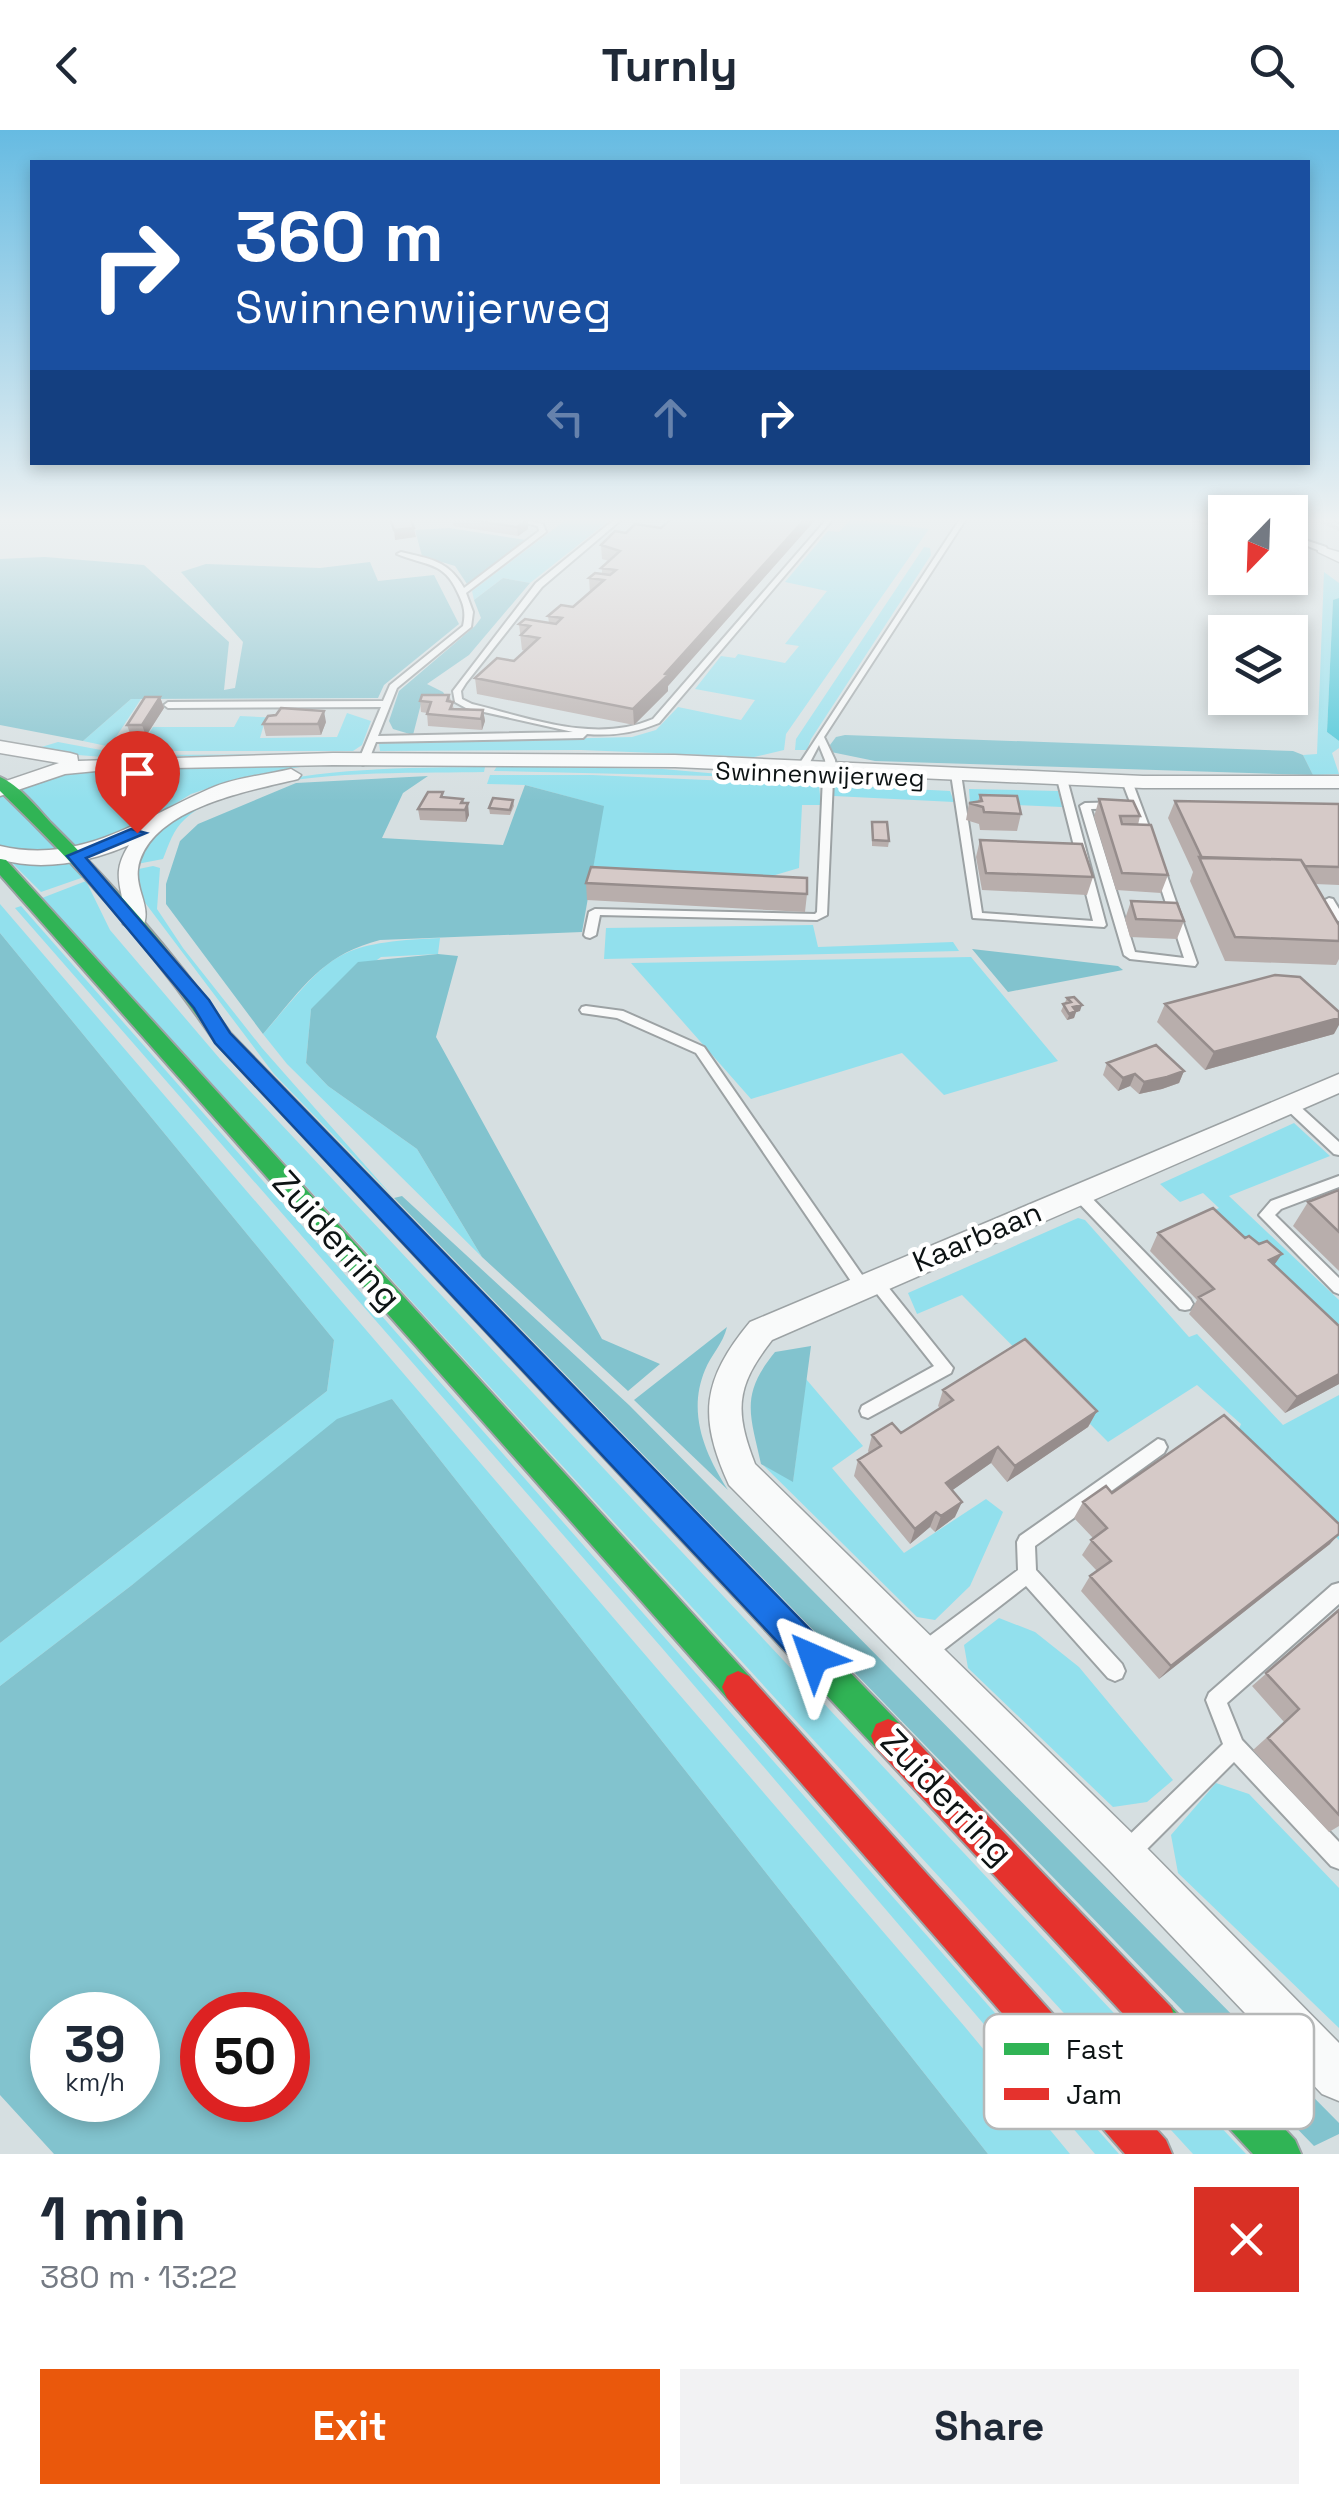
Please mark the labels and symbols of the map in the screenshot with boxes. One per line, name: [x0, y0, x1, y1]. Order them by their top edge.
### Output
north arrow: [1208, 495, 1308, 595]
pin: [95, 731, 180, 834]
street label: Swinnenwijerweg: [715, 754, 925, 794]
street label: Zuiderring: [263, 1161, 411, 1319]
street label: Kaarbaan: [906, 1192, 1047, 1281]
position arrow: [762, 1606, 866, 1710]
street label: Zuiderring: [871, 1720, 1023, 1874]
speed limit sign: 50: [180, 1992, 310, 2122]
legend: [984, 2014, 1314, 2129]
text: Fast: [1066, 2031, 1124, 2067]
text: Jam: [1066, 2076, 1122, 2112]

